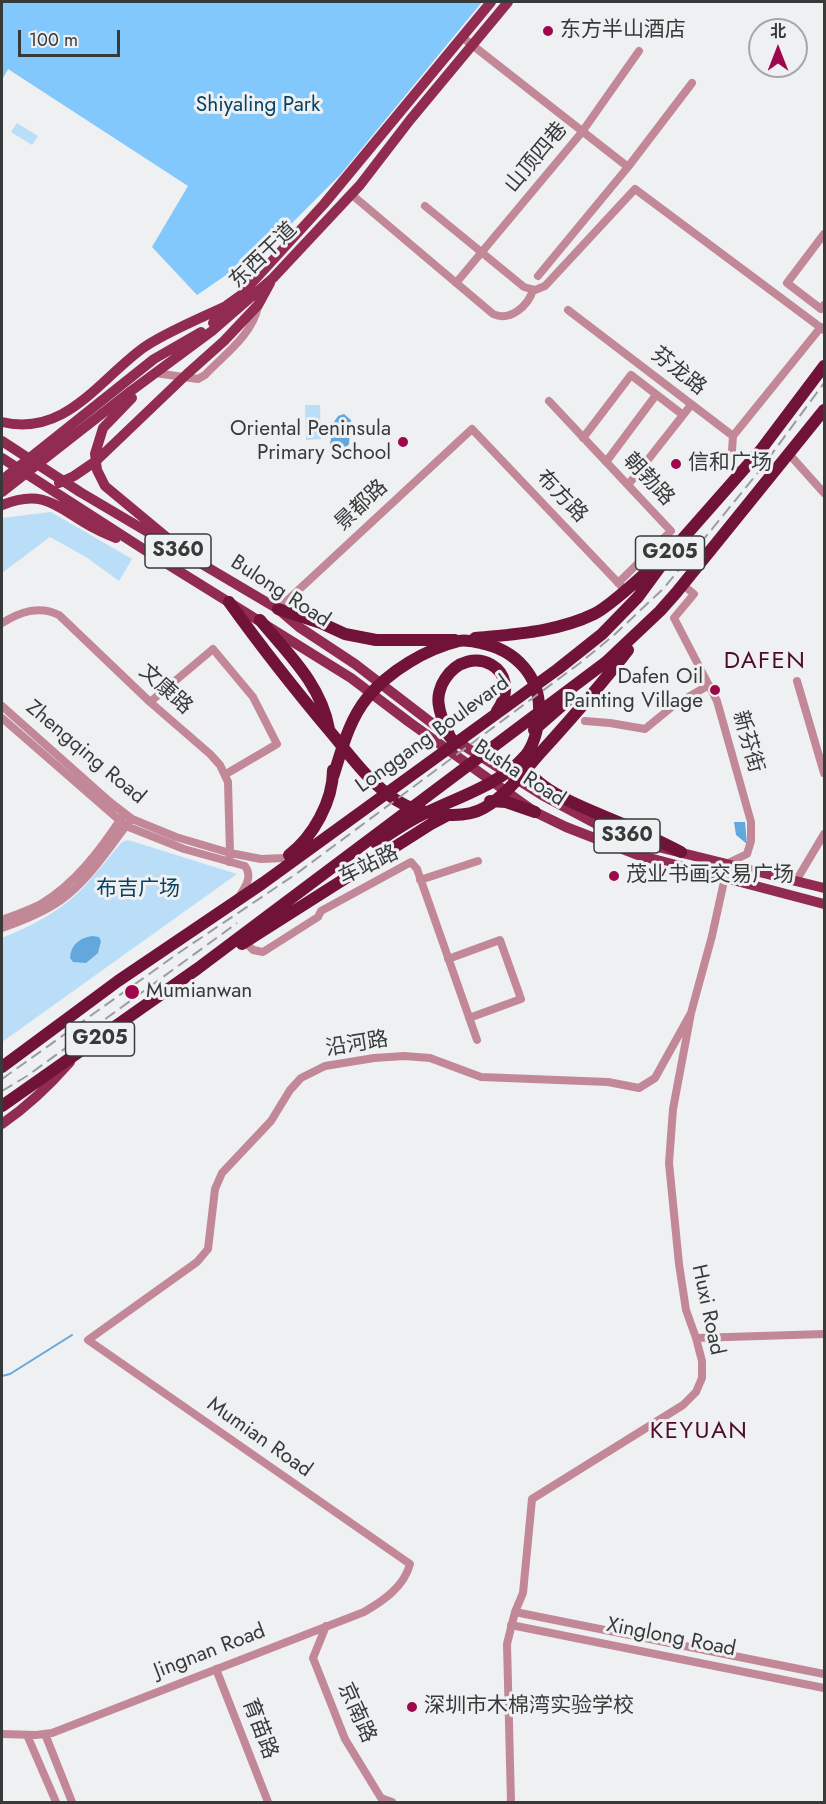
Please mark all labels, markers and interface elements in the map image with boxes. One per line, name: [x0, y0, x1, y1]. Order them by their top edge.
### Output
scale bar: [21, 18, 123, 56]
place label: 东方半山酒店: [560, 18, 686, 44]
north arrow: [748, 18, 808, 78]
text: 北: [770, 20, 786, 43]
marker: 东方半山酒店: [541, 24, 555, 38]
text: 100 m: [29, 27, 78, 53]
park label: Shiyaling Park: [196, 93, 320, 119]
street label: 山顶四巷: [500, 118, 574, 198]
street label: 东西干道: [225, 218, 303, 294]
street label: 芬龙路: [645, 343, 711, 401]
place label: Oriental Peninsula Primary School: [230, 417, 391, 467]
marker: Oriental Peninsula Primary School: [396, 435, 410, 449]
street label: 朝勃路: [617, 448, 679, 512]
place label: 信和广场: [688, 451, 772, 477]
marker: 信和广场: [669, 457, 683, 471]
street label: 布方路: [530, 466, 592, 528]
street label: 景都路: [330, 475, 394, 537]
road number: S360: [145, 534, 211, 568]
road number: G205: [636, 536, 704, 570]
street label: Bulong Road: [225, 550, 335, 634]
district label: DAFEN: [724, 648, 806, 676]
street label: 文康路: [133, 660, 197, 720]
place label: Dafen Oil Painting Village: [564, 665, 703, 715]
street label: Longgang Boulevard: [351, 671, 515, 799]
marker: Dafen Oil Painting Village: [708, 683, 722, 697]
street label: Zhengqing Road: [20, 696, 150, 810]
street label: 新芬街: [726, 708, 768, 776]
street label: Busha Road: [469, 735, 569, 813]
road number: S360: [594, 819, 660, 853]
street label: 车站路: [335, 841, 403, 891]
place label: 茂业书画交易广场: [626, 863, 794, 889]
marker: 茂业书画交易广场: [607, 869, 621, 883]
park label: 布吉广场: [96, 877, 180, 903]
place label: Mumianwan: [146, 979, 252, 1005]
marker: Mumianwan: [123, 983, 141, 1001]
road number: G205: [66, 1022, 134, 1056]
street label: 沿河路: [324, 1028, 390, 1062]
street label: Huxi Road: [685, 1262, 729, 1358]
street label: Mumian Road: [202, 1393, 316, 1483]
district label: KEYUAN: [650, 1418, 748, 1446]
street label: Xinglong Road: [604, 1613, 738, 1663]
street label: Jingnan Road: [151, 1619, 269, 1685]
street label: 京南路: [332, 1679, 380, 1747]
place label: 深圳市木棉湾实验学校: [424, 1694, 634, 1720]
street label: 育苗路: [236, 1695, 282, 1763]
marker: 深圳市木棉湾实验学校: [405, 1700, 419, 1714]

